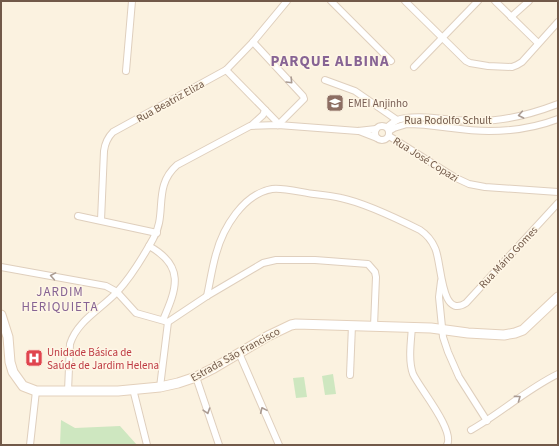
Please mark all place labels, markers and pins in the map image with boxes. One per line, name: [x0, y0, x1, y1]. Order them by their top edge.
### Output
school or university icon: EMEI Anjinho: [325, 93, 345, 113]
place label: EMEI Anjinho: [348, 96, 408, 111]
place label: Unidade Básica de Saúde de Jardim Helena: [47, 345, 159, 373]
hospital icon: Unidade Básica de Saúde de Jardim Helena: [24, 348, 44, 368]

